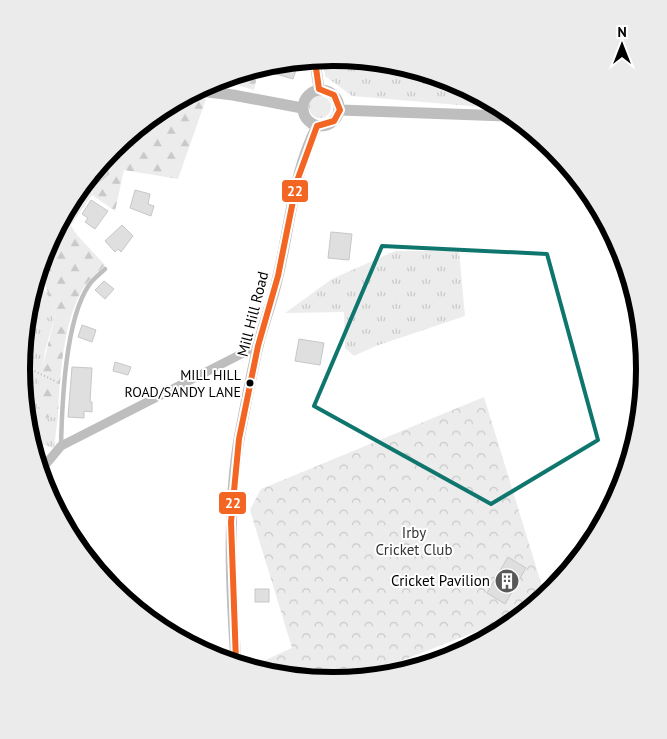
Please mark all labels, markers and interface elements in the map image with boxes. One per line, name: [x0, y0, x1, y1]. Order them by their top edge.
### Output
north arrow: [597, 20, 647, 70]
text: N: [617, 23, 627, 41]
line badge: 22: [281, 179, 309, 203]
text: 22: [287, 182, 303, 200]
street label: Mill Hill Road: [233, 269, 272, 359]
place label: MILL HILL ROAD/SANDY LANE: [124, 366, 241, 401]
marker: MILL HILL ROAD/SANDY LANE: [245, 378, 255, 388]
line badge: 22: [218, 491, 247, 515]
text: 22: [225, 494, 241, 512]
park label: Irby Cricket Club: [375, 523, 453, 559]
building icon: Cricket Pavilion: [494, 568, 520, 594]
place label: Cricket Pavilion: [391, 571, 490, 590]

